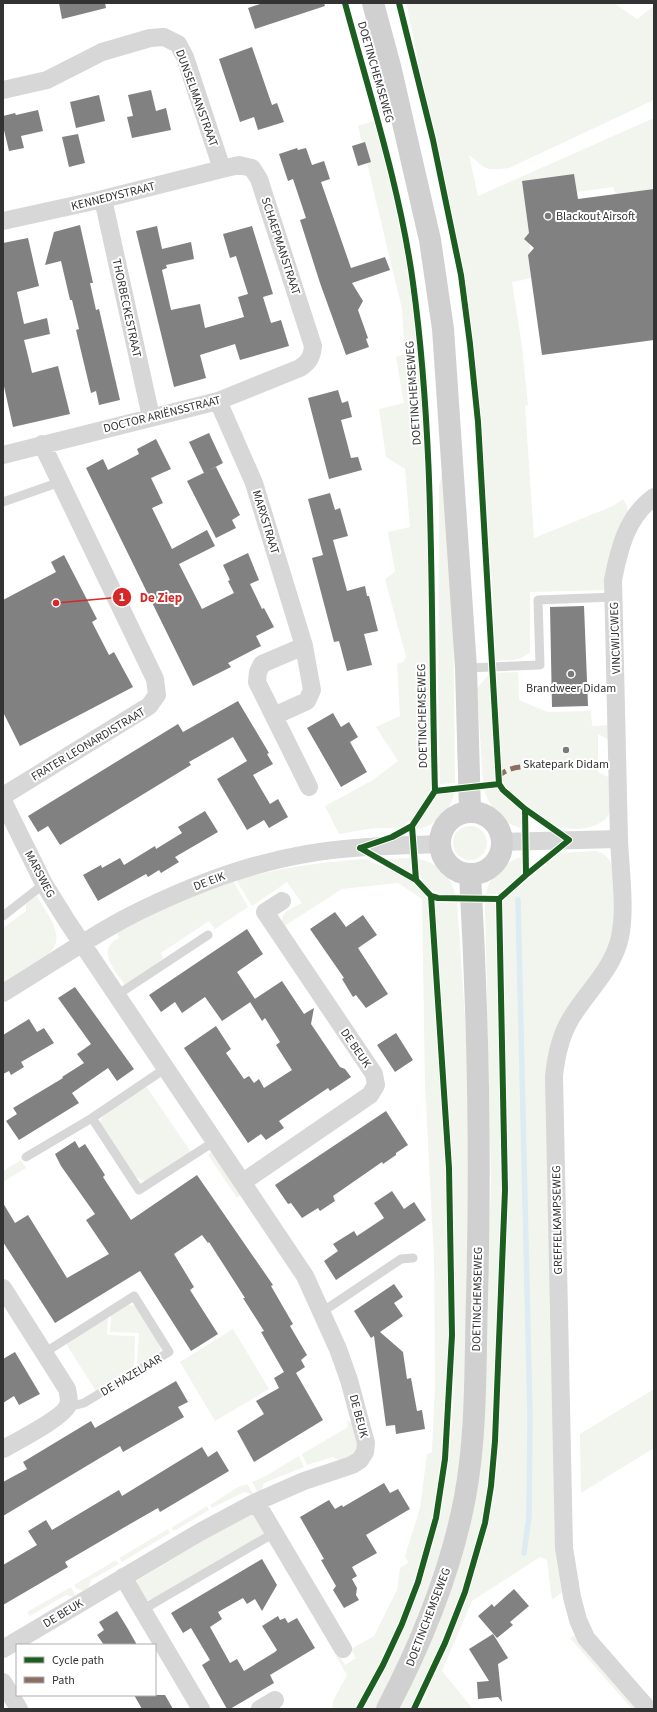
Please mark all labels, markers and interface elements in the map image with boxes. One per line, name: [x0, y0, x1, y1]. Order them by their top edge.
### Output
street label: DOETINCHEMSEWEG: [353, 19, 398, 125]
street label: DUNSELMANSTRAAT: [171, 47, 222, 150]
street label: KENNEDYSTRAAT: [69, 178, 157, 215]
street label: SCHAEPMANSTRAAT: [257, 195, 305, 298]
place label: Blackout Airsoft: [556, 208, 635, 225]
marker: Blackout Airsoft: [543, 211, 553, 221]
street label: THORBECKESTRAAT: [108, 257, 145, 360]
street label: DOETINCHEMSEWEG: [401, 340, 426, 446]
street label: DOCTOR ARIËNSSTRAAT: [102, 392, 223, 437]
street label: MARXSTRAAT: [248, 488, 283, 557]
callout: De Ziep: [112, 585, 190, 610]
text: 1: [119, 589, 125, 606]
text: De Ziep: [140, 589, 182, 607]
street label: VINCWIJCWEG: [606, 602, 625, 674]
street label: DOETINCHEMSEWEG: [413, 664, 432, 768]
marker: Brandweer Didam: [566, 669, 576, 679]
place label: Brandweer Didam: [526, 680, 616, 697]
street label: FRATER LEONARDISTRAAT: [28, 703, 149, 785]
marker: Skatepark Didam: [561, 745, 571, 755]
place label: Skatepark Didam: [523, 756, 609, 773]
street label: MARSWEG: [20, 848, 59, 901]
street label: DE EIK: [191, 868, 227, 895]
street label: DE BEUK: [336, 1025, 375, 1071]
street label: GREFFELKAMPSEWEG: [548, 1165, 567, 1275]
street label: DOETINCHEMSEWEG: [468, 1247, 487, 1351]
street label: DE HAZELAAR: [97, 1350, 165, 1400]
street label: DE BEUK: [345, 1393, 372, 1440]
street label: DOETINCHEMSEWEG: [402, 1565, 455, 1669]
street label: DE BEUK: [40, 1595, 87, 1632]
legend: [16, 1644, 156, 1696]
text: Cycle path: [52, 1652, 104, 1669]
text: Path: [52, 1672, 75, 1689]

